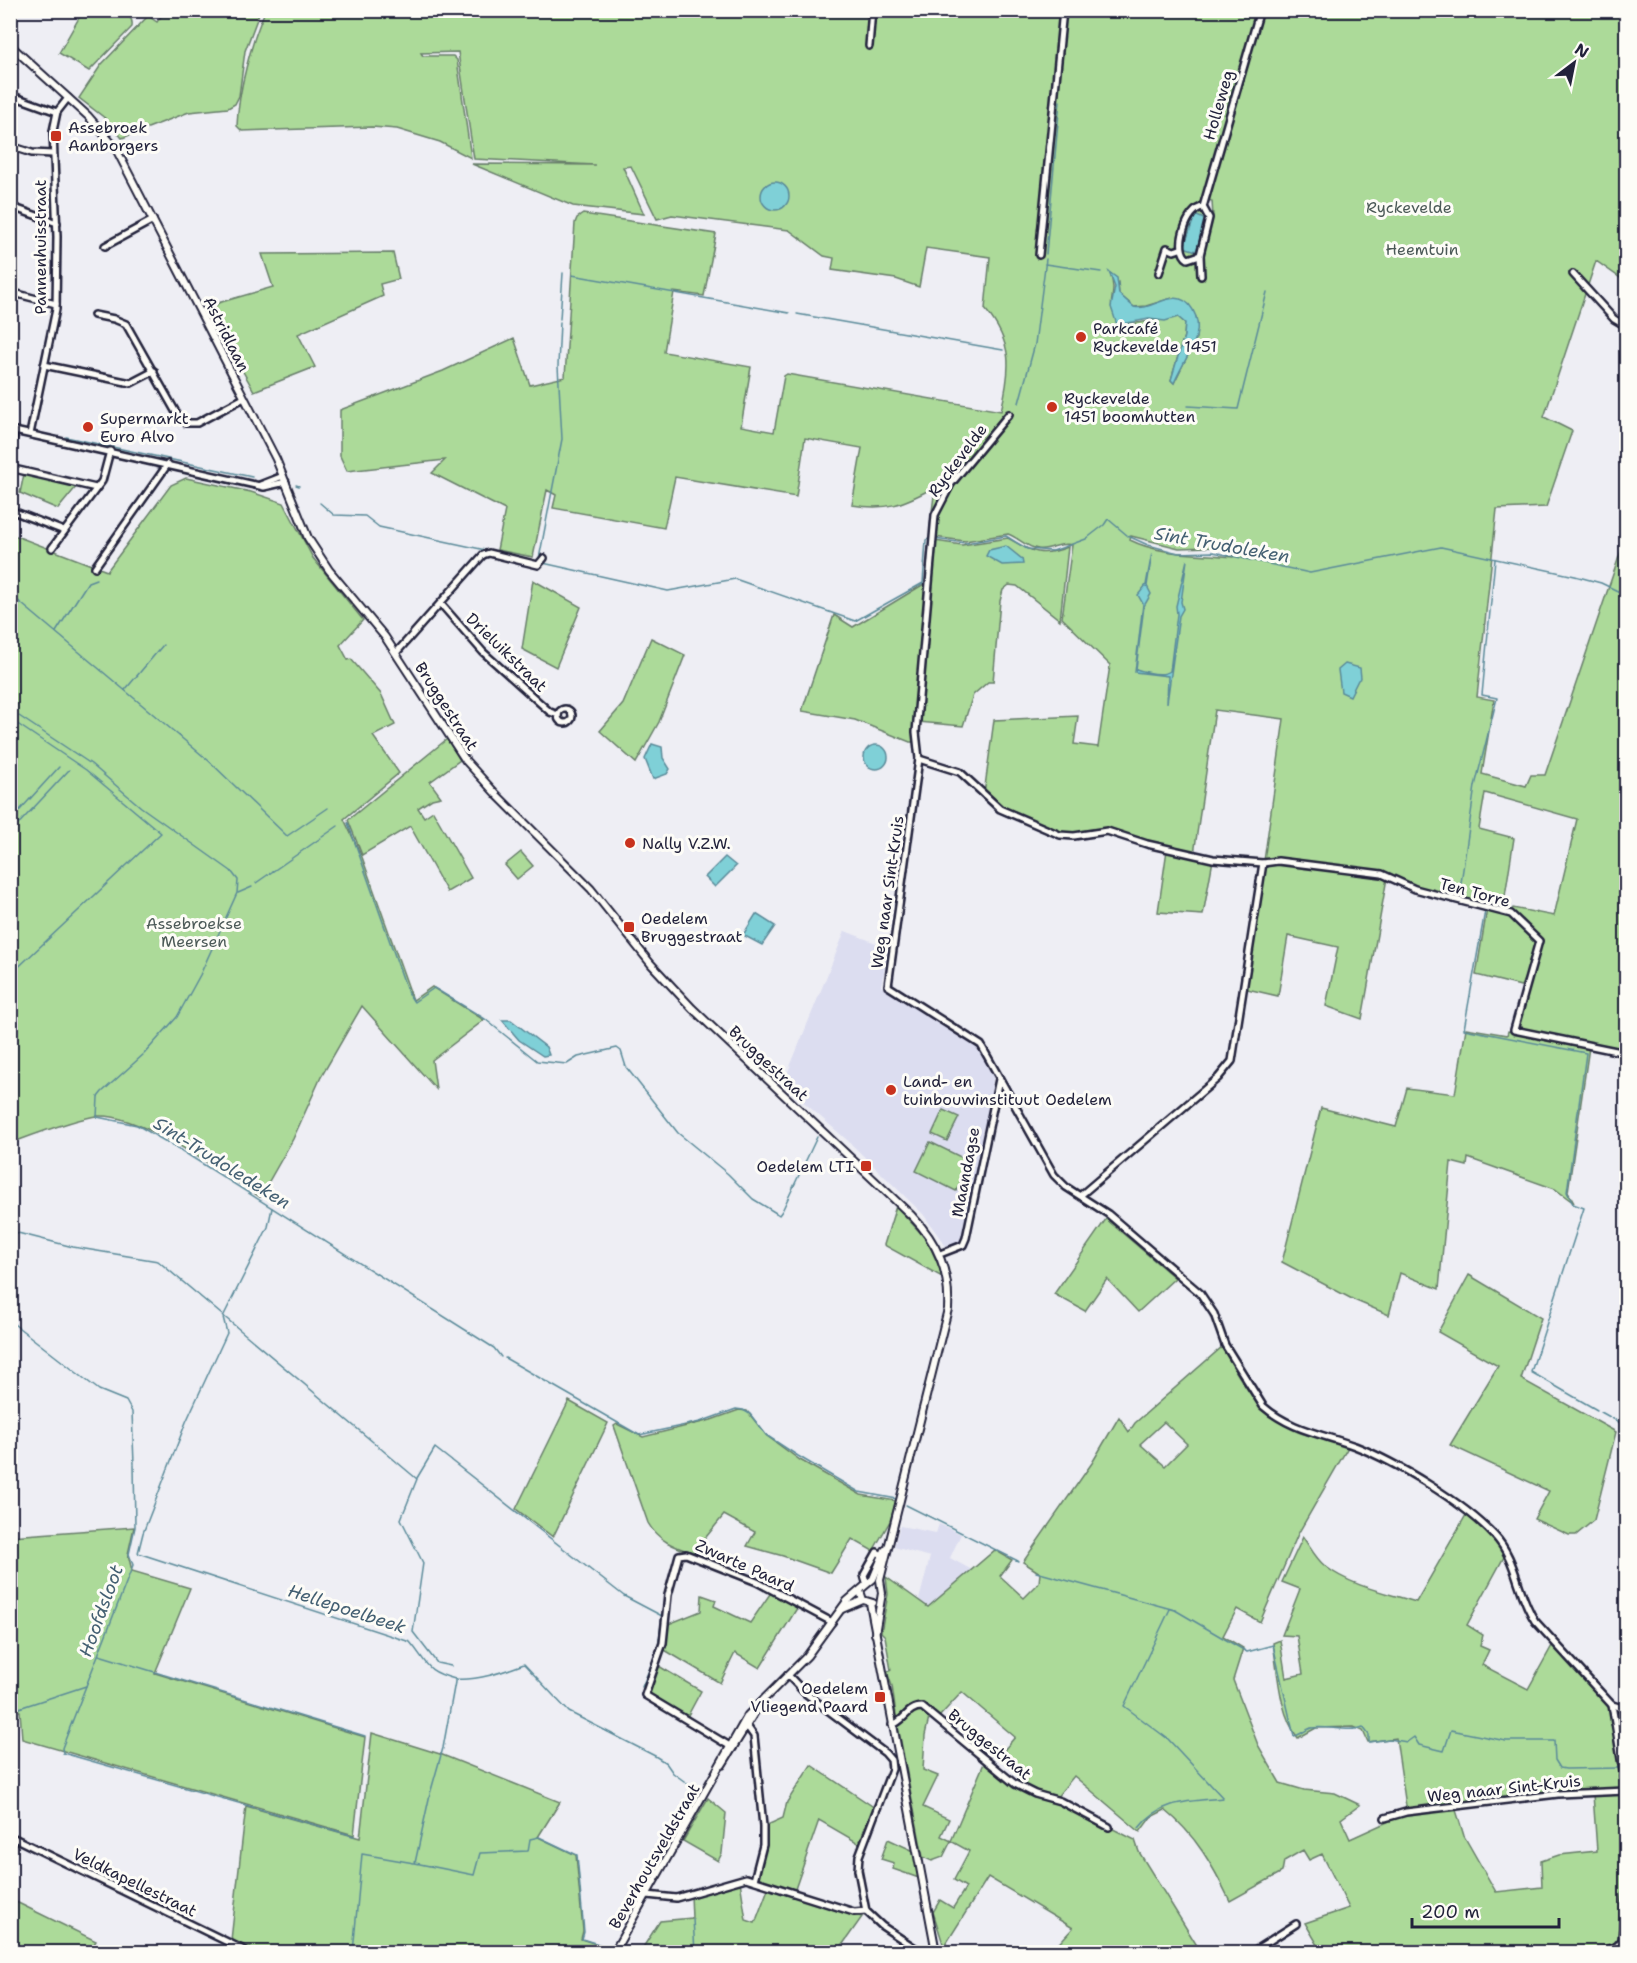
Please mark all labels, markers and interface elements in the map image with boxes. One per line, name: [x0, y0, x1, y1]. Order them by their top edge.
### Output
north arrow: [1544, 33, 1604, 93]
text: N: [1571, 38, 1593, 63]
street label: Holleweg: [1198, 68, 1239, 143]
place label: Assebroek Aanborgers: [68, 117, 158, 156]
marker: Assebroek Aanborgers: [49, 129, 63, 143]
street label: Pannenhuisstraat: [30, 180, 51, 314]
park label: Ryckevelde: [1366, 197, 1452, 218]
park label: Heemtuin: [1386, 239, 1459, 260]
street label: Astridlaan: [199, 293, 255, 376]
place label: Parkcafé Ryckevelde 1451: [1093, 318, 1217, 357]
marker: Parkcafé Ryckevelde 1451: [1074, 330, 1088, 344]
place label: Ryckevelde 1451 boomhutten: [1064, 388, 1195, 427]
marker: Ryckevelde 1451 boomhutten: [1045, 400, 1059, 414]
place label: Supermarkt Euro Alvo: [100, 408, 189, 447]
marker: Supermarkt Euro Alvo: [81, 420, 95, 434]
street label: Ryckevelde: [923, 420, 992, 501]
water label: Sint Trudoleken: [1153, 521, 1291, 569]
street label: Drieluikstraat: [462, 608, 552, 696]
street label: Bruggestraat: [410, 658, 483, 755]
street label: Weg naar Sint-Kruis: [866, 814, 909, 970]
place label: Nally V.Z.W.: [642, 833, 731, 854]
marker: Nally V.Z.W.: [623, 836, 637, 850]
street label: Ten Torre: [1437, 873, 1513, 912]
place label: Oedelem Bruggestraat: [641, 908, 743, 947]
park label: Assebroekse Meersen: [146, 913, 242, 952]
marker: Oedelem Bruggestraat: [622, 920, 636, 934]
street label: Bruggestraat: [724, 1021, 813, 1106]
place label: Land- en tuinbouwinstituut Oedelem: [903, 1071, 1112, 1110]
marker: Land- en tuinbouwinstituut Oedelem: [884, 1083, 898, 1097]
water label: Sint-Trudoledeken: [149, 1111, 295, 1215]
street label: Maandagse: [946, 1125, 985, 1219]
place label: Oedelem LTI: [756, 1156, 854, 1177]
marker: Oedelem LTI: [859, 1159, 873, 1173]
street label: Zwarte Paard: [692, 1534, 797, 1597]
water label: Hoofdsloot: [73, 1562, 129, 1660]
water label: Hellepoelbeek: [285, 1579, 410, 1640]
place label: Oedelem Vliegend Paard: [750, 1678, 868, 1717]
marker: Oedelem Vliegend Paard: [873, 1690, 887, 1704]
street label: Bruggestraat: [944, 1704, 1036, 1784]
street label: Weg naar Sint-Kruis: [1426, 1770, 1582, 1807]
street label: Beverhoutsveldstraat: [604, 1780, 705, 1933]
street label: Veldkapellestraat: [69, 1843, 200, 1922]
scale bar: [1412, 1891, 1559, 1929]
text: 200 m: [1421, 1900, 1480, 1924]

